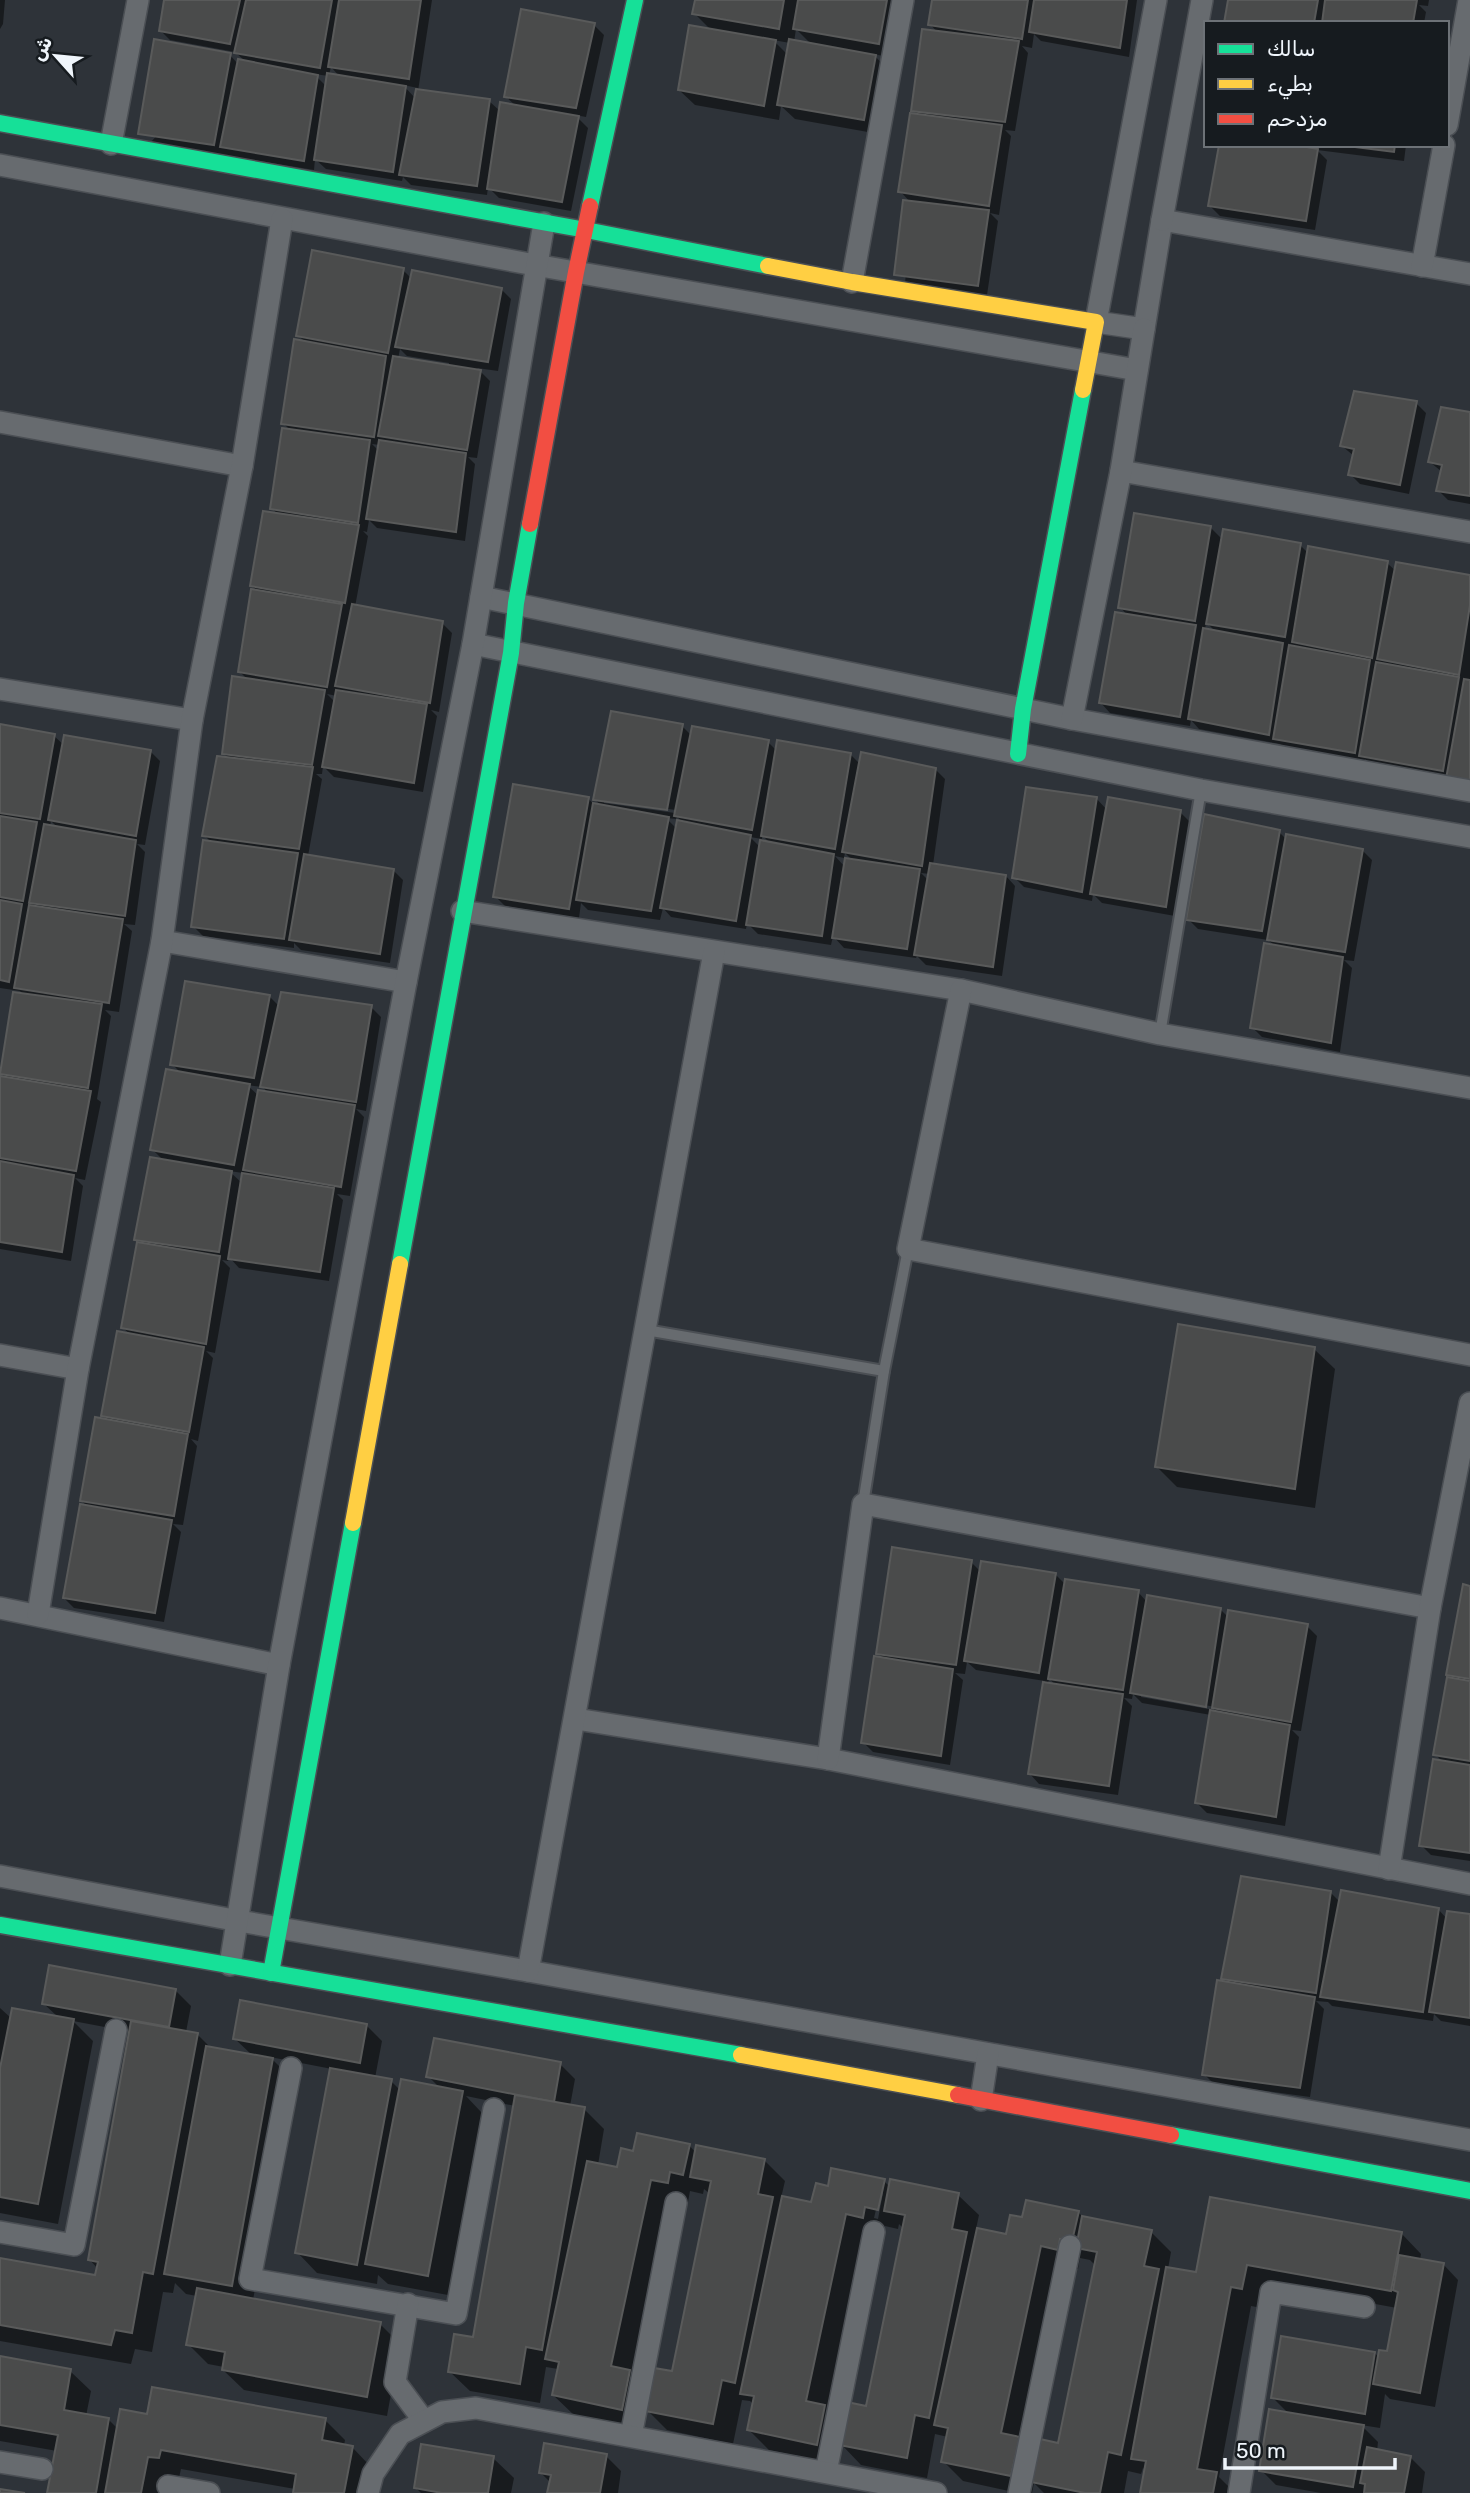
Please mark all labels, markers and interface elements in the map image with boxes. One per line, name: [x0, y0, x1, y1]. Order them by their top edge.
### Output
north arrow: [21, 21, 91, 91]
legend: [1204, 21, 1449, 147]
text: ش: [26, 33, 57, 64]
text: سالك: [1267, 36, 1315, 61]
text: بطيء: [1267, 71, 1313, 100]
text: مزدحم: [1267, 106, 1327, 133]
scale bar: [1225, 2426, 1395, 2470]
text: 50 m: [1236, 2438, 1286, 2463]

